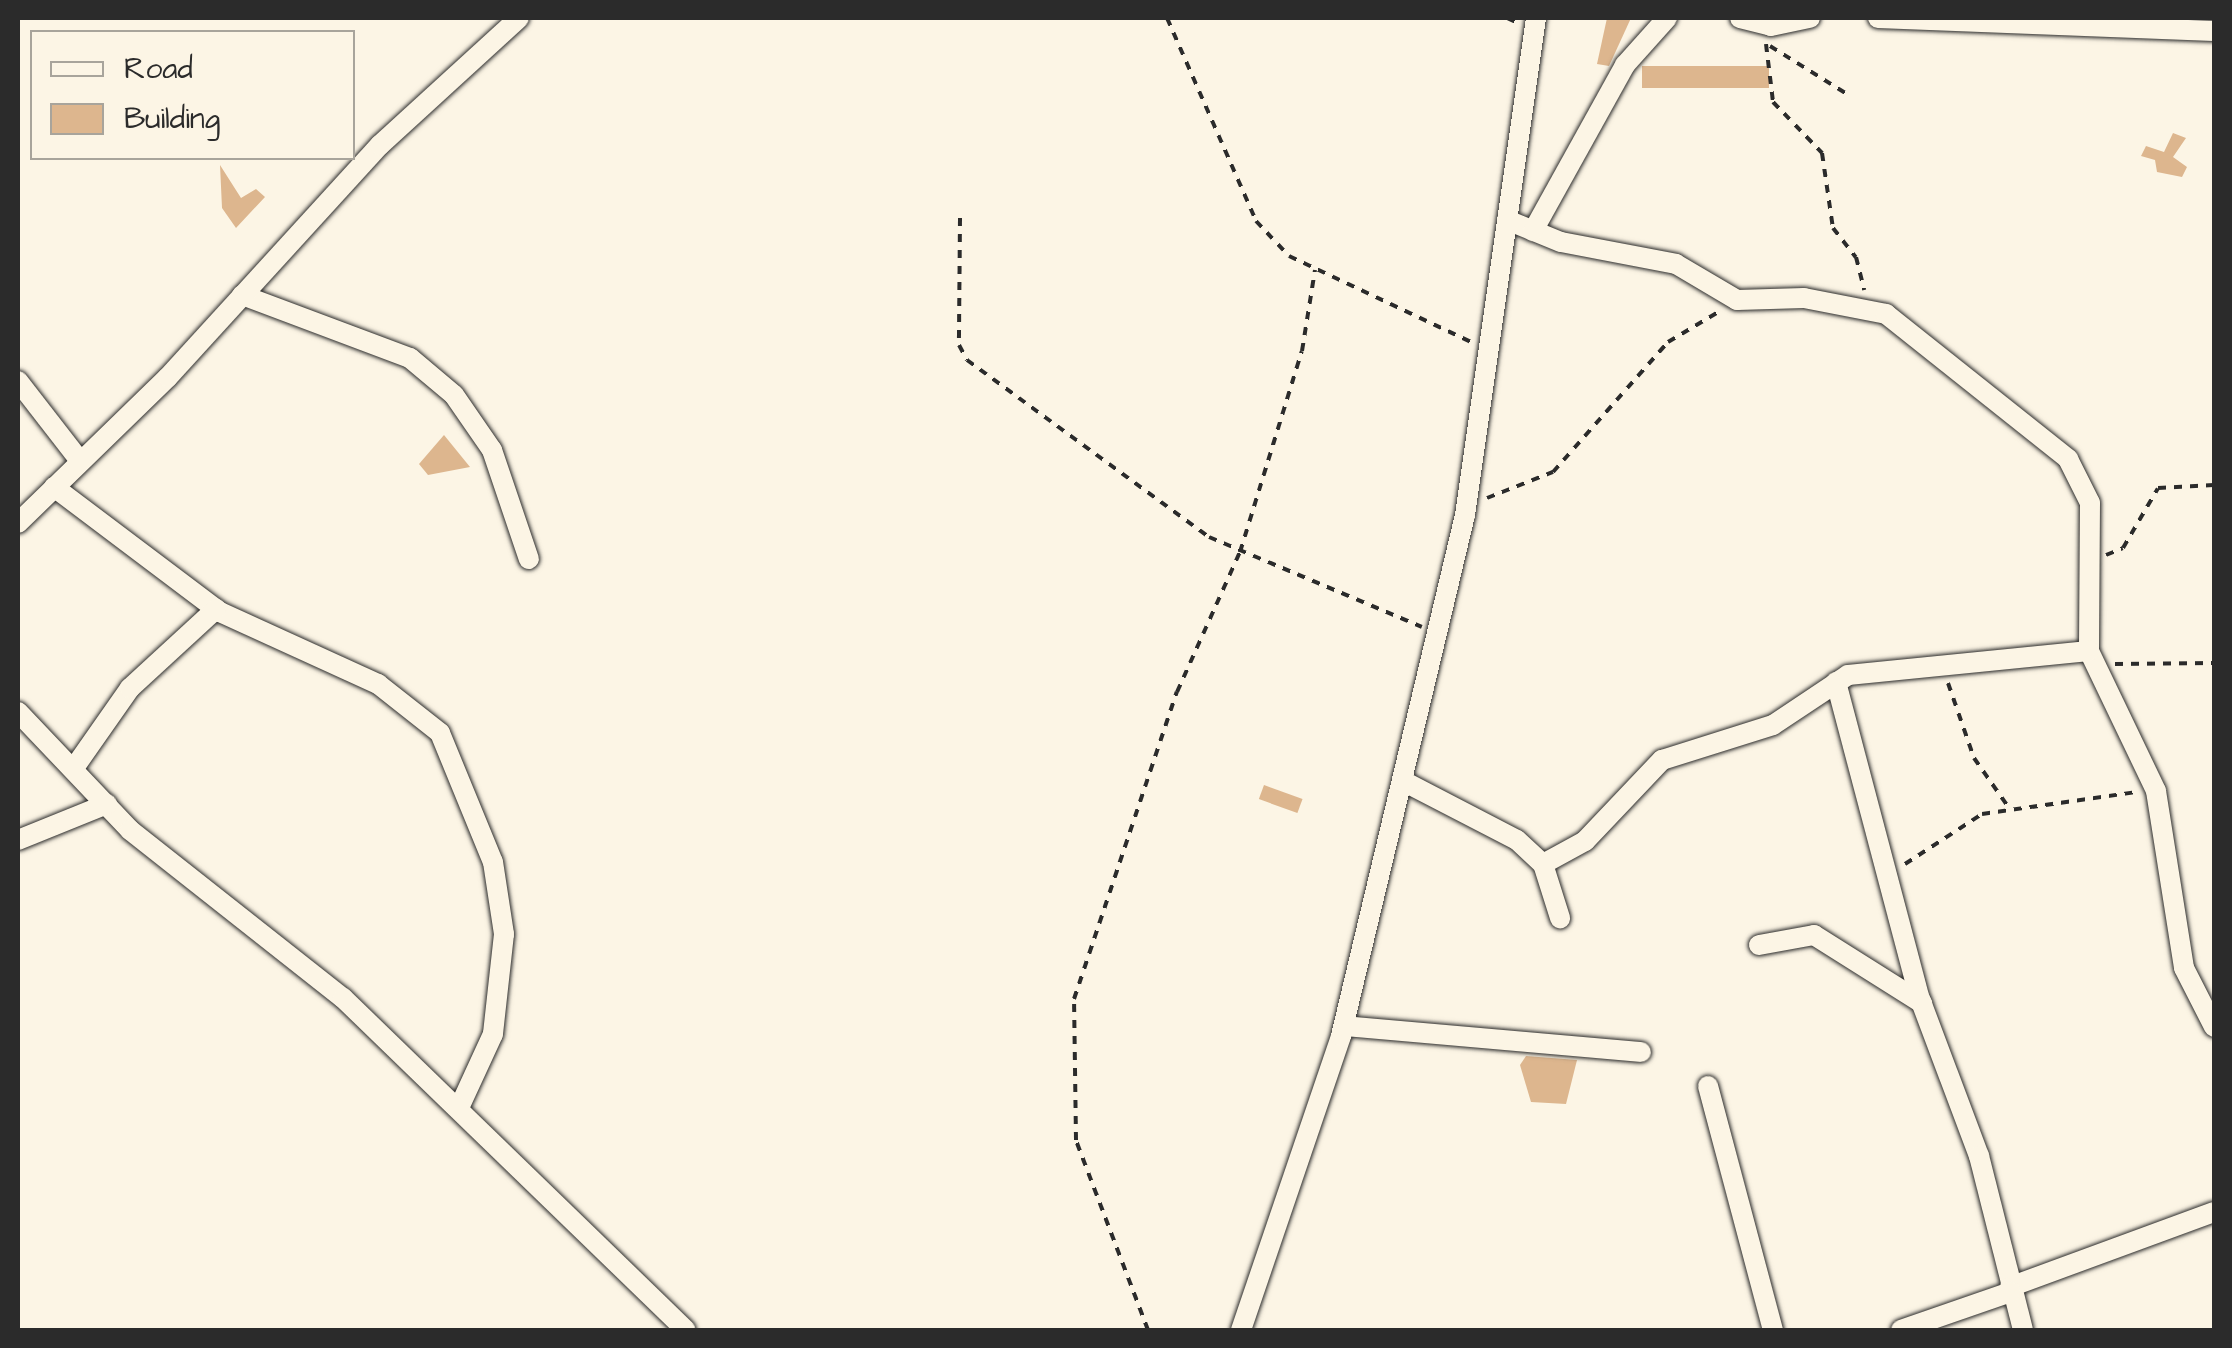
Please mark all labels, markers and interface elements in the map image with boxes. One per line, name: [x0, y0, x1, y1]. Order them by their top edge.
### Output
legend: [30, 30, 355, 160]
text: Road: [124, 48, 193, 90]
text: Building: [124, 98, 220, 140]

